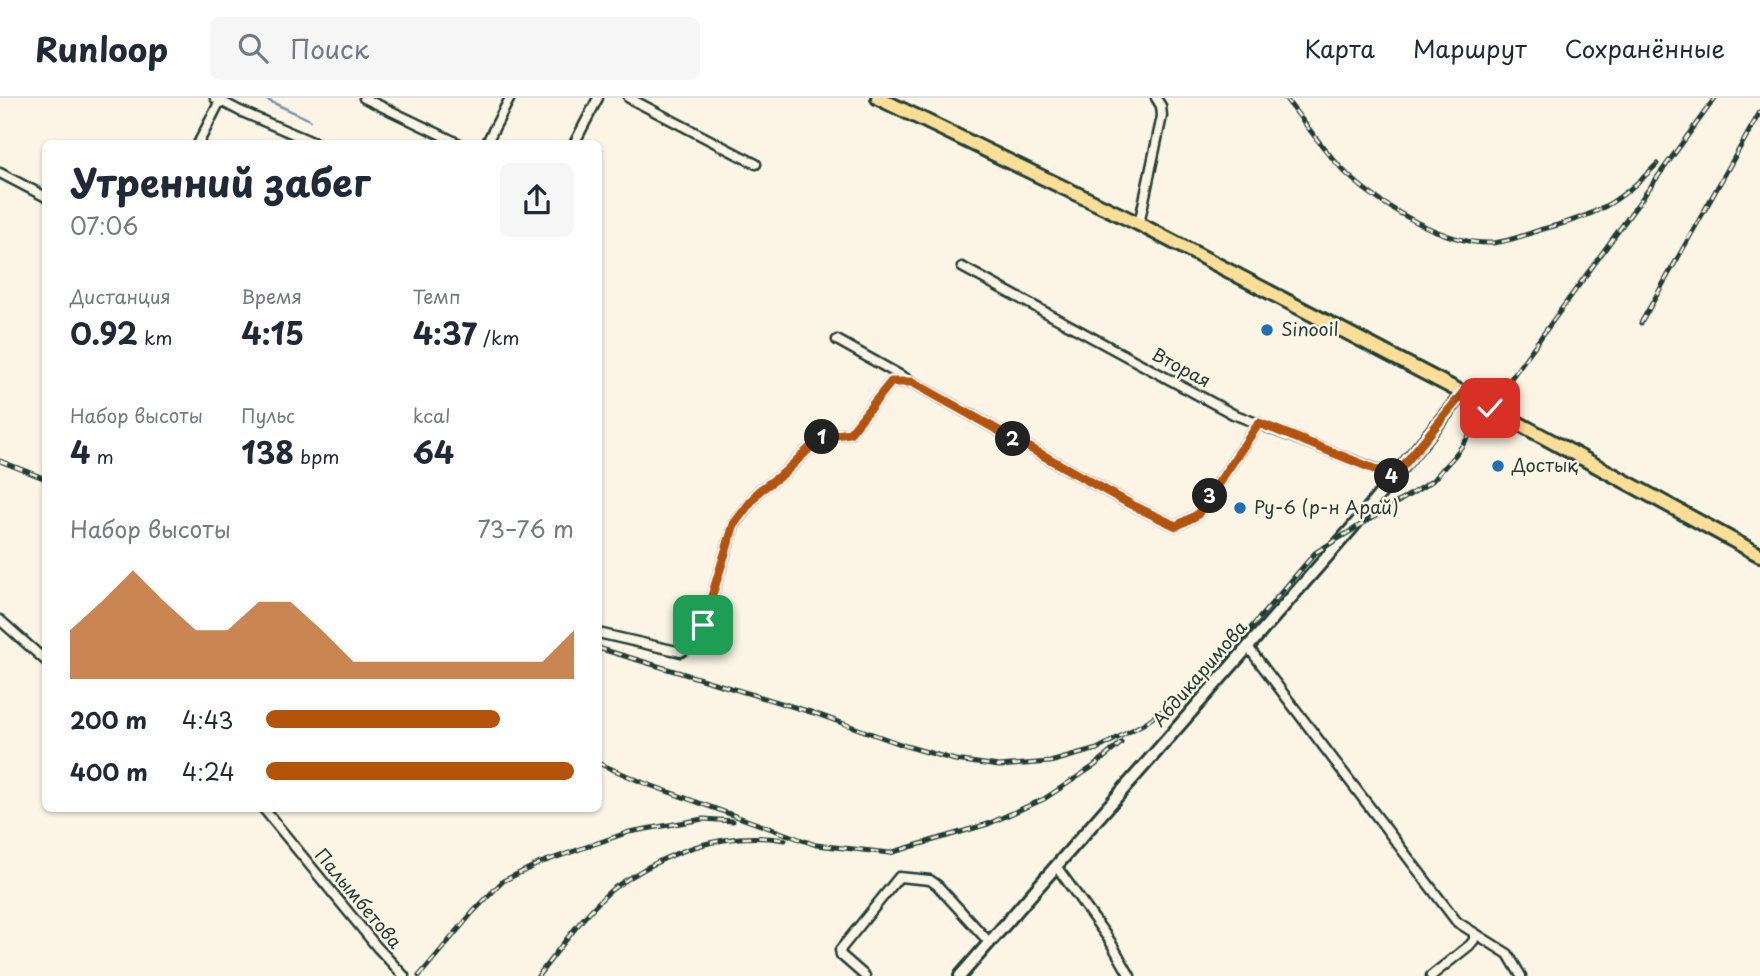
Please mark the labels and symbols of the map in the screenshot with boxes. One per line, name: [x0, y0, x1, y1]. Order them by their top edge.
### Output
place label: Sinooil: [1281, 315, 1339, 342]
marker: Sinooil: [1259, 322, 1275, 338]
street label: Вторая: [1147, 340, 1216, 393]
pin: [1460, 378, 1520, 438]
pin: 1: [804, 420, 840, 454]
pin: 2: [996, 422, 1030, 456]
place label: Достық: [1511, 451, 1578, 478]
pin: 4: [1374, 458, 1410, 494]
marker: Достық: [1490, 458, 1506, 474]
pin: 3: [1192, 478, 1228, 514]
place label: Ру-6 (р-н Арай): [1254, 493, 1399, 520]
marker: Ру-6 (р-н Арай): [1232, 500, 1248, 516]
pin: [673, 595, 733, 655]
street label: Абдикаримова: [1145, 614, 1253, 732]
street label: Палымбетова: [309, 842, 410, 955]

